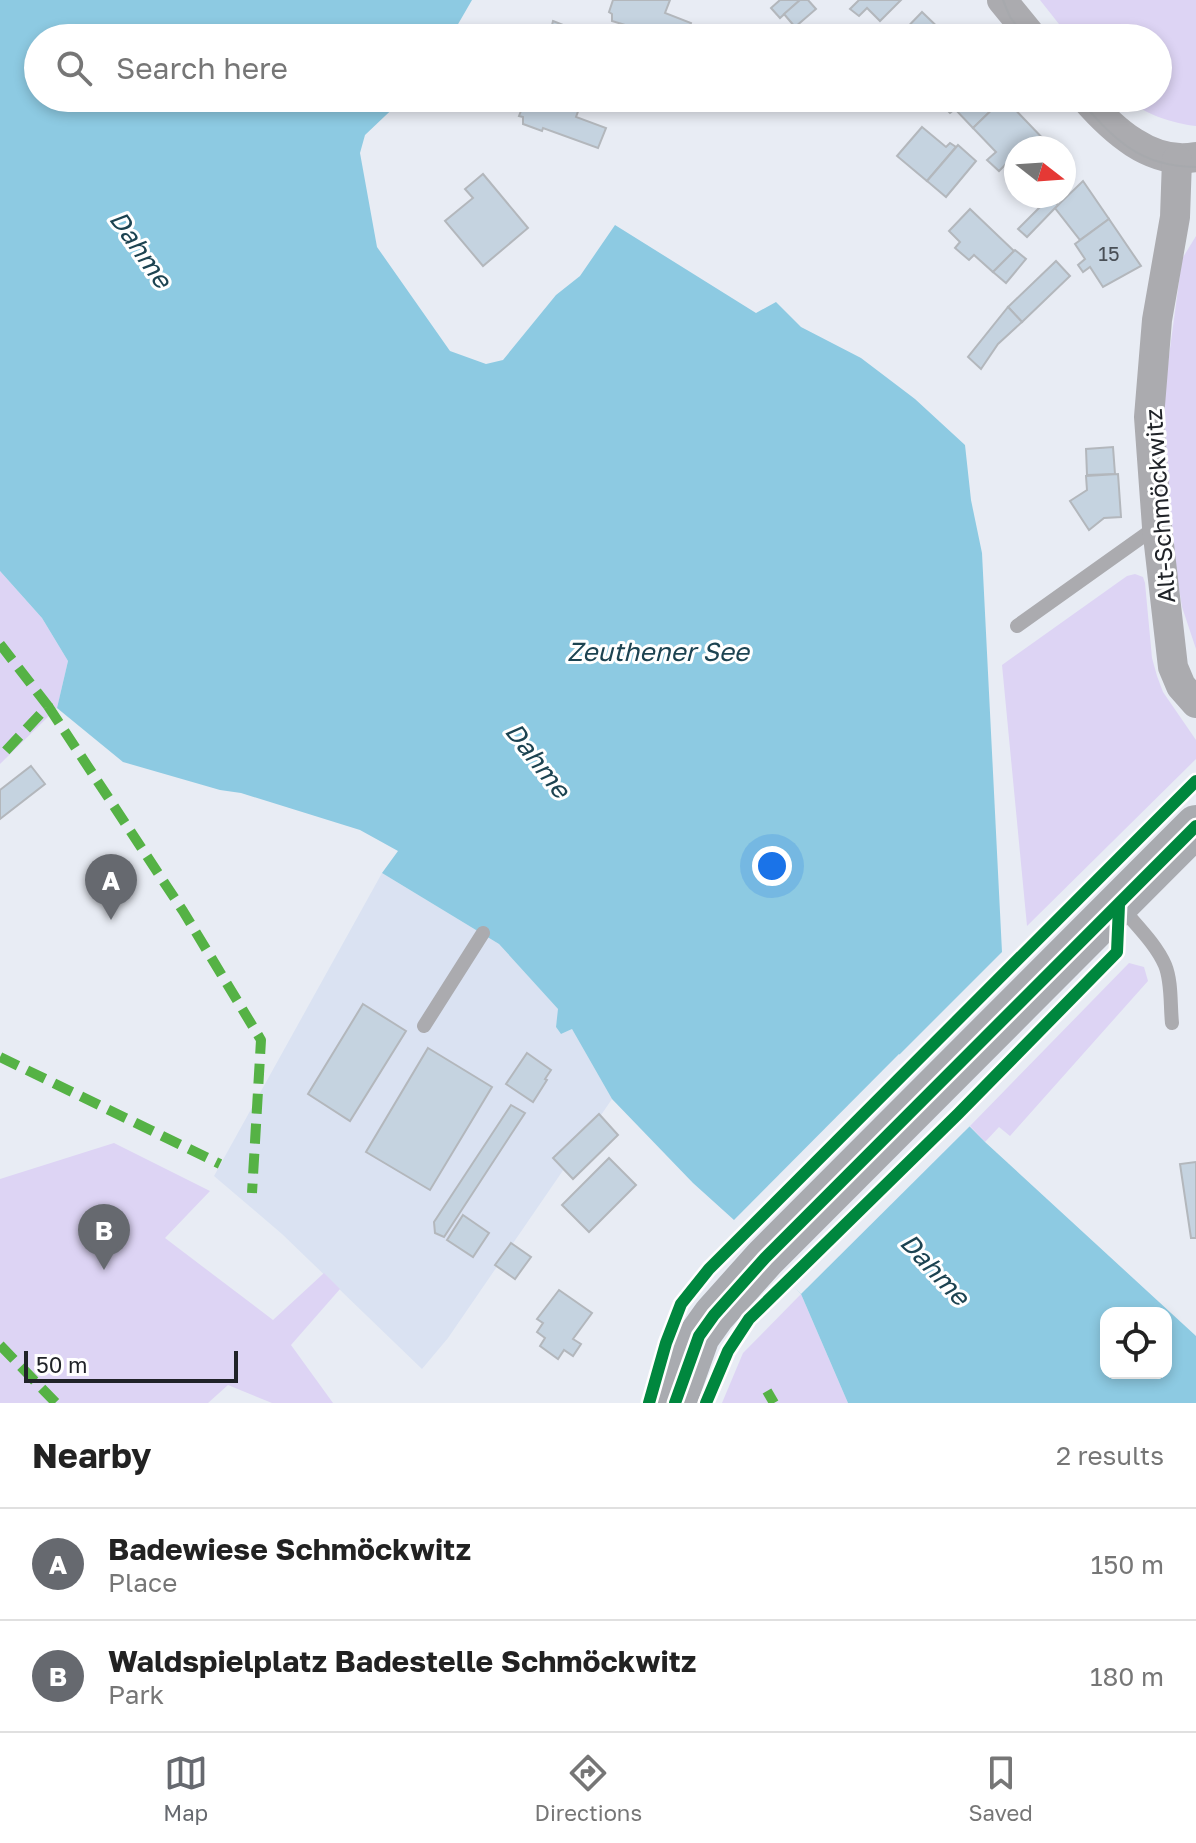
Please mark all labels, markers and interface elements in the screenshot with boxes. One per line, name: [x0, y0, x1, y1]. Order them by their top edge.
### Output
search box: [24, 24, 1172, 112]
icon: search: [52, 46, 96, 90]
text: Search here: [116, 50, 288, 86]
north arrow: [1004, 136, 1076, 208]
water label: Dahme: [103, 204, 180, 295]
house number: 15: [1098, 241, 1120, 265]
street label: Alt-Schmöckwitz: [1138, 408, 1180, 604]
water label: Zeuthener See: [567, 636, 751, 667]
water label: Dahme: [499, 716, 578, 805]
your location: [752, 846, 792, 886]
pin: A: [85, 854, 137, 920]
pin: B: [78, 1204, 130, 1270]
water label: Dahme: [894, 1227, 977, 1313]
map controls: [1100, 1307, 1172, 1379]
button: locate: [1100, 1307, 1172, 1379]
scale bar: [24, 1347, 238, 1383]
text: 50 m: [36, 1351, 87, 1378]
text: Nearby: [32, 1435, 152, 1475]
text: 2 results: [1056, 1440, 1164, 1471]
text: Badewiese Schmöckwitz: [108, 1531, 471, 1567]
text: A: [49, 1549, 67, 1580]
text: 150 m: [1091, 1549, 1164, 1580]
text: Place: [108, 1567, 177, 1598]
text: Waldspielplatz Badestelle Schmöckwitz: [108, 1643, 696, 1679]
text: B: [49, 1661, 67, 1692]
text: 180 m: [1090, 1661, 1164, 1692]
text: Park: [108, 1679, 164, 1710]
tab: Map: [163, 1751, 208, 1826]
tab: Directions: [535, 1751, 642, 1826]
tab: Saved: [969, 1751, 1033, 1826]

